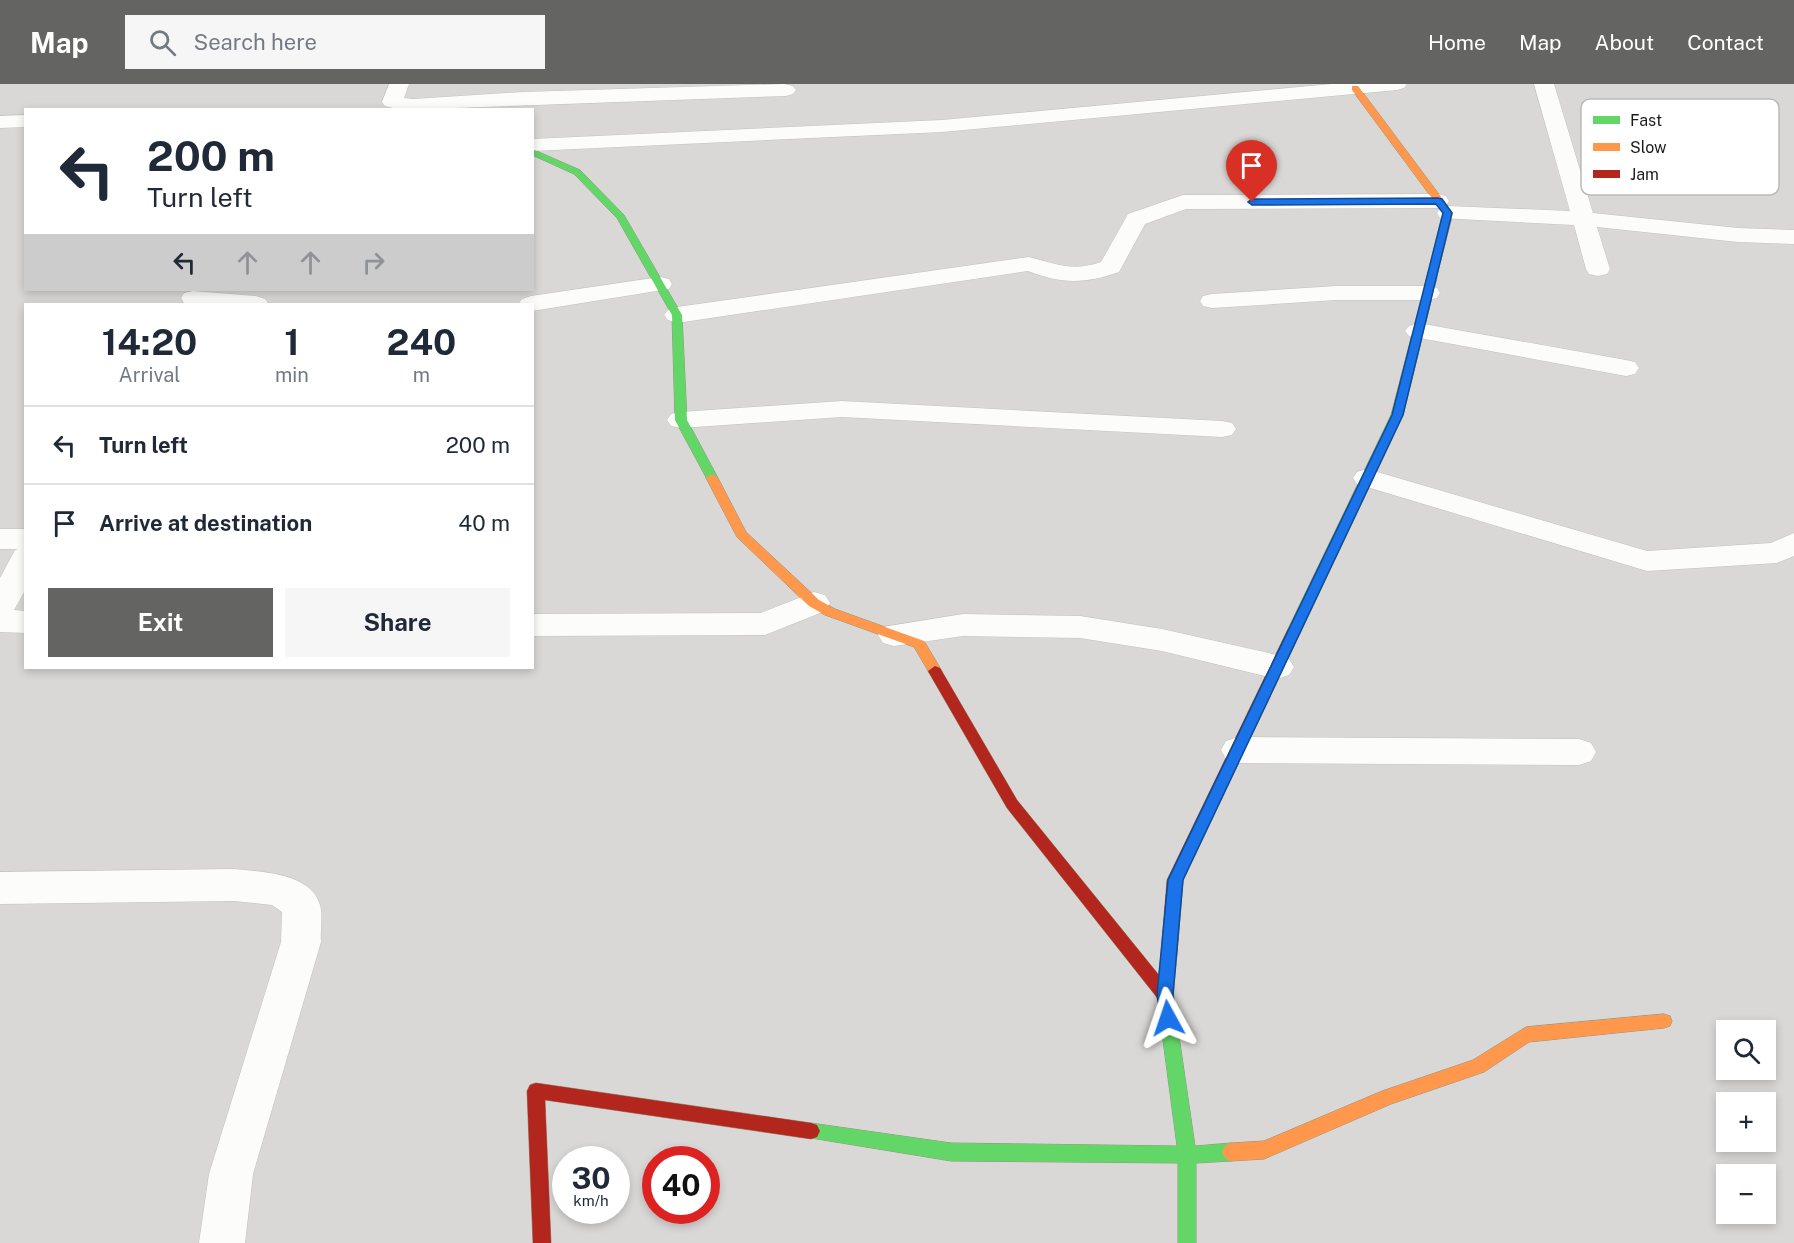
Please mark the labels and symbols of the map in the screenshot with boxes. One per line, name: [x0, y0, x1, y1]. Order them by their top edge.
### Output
legend: [1581, 99, 1779, 195]
text: Fast: [1630, 111, 1662, 130]
text: Slow: [1630, 138, 1667, 157]
pin: [1226, 140, 1277, 202]
text: Jam: [1630, 165, 1659, 184]
position arrow: [1136, 986, 1200, 1050]
speed limit sign: 40: [642, 1146, 720, 1224]

